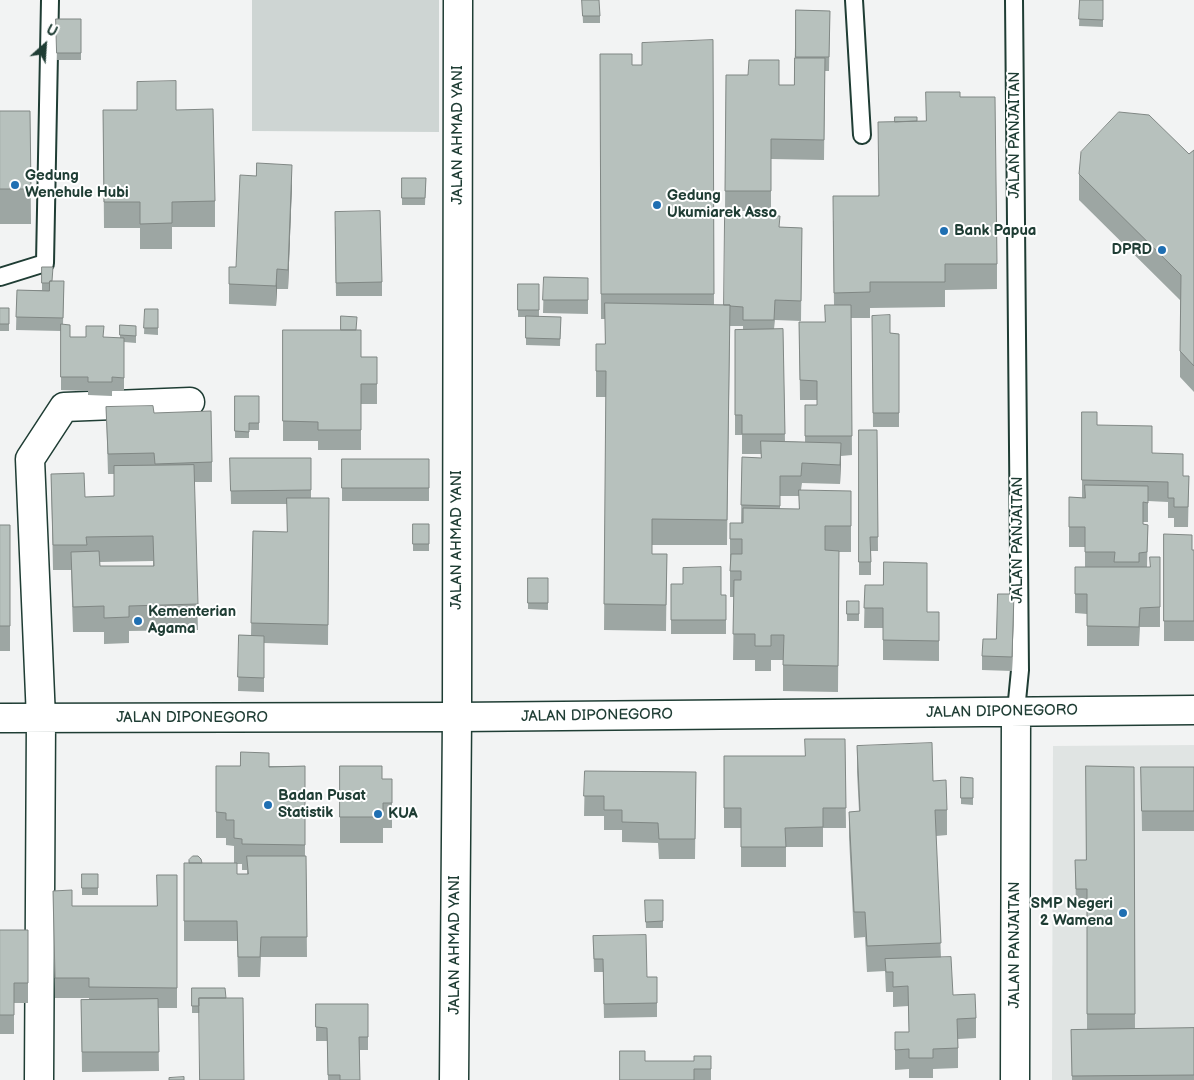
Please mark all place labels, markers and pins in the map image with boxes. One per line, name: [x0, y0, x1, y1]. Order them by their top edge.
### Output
place label: Gedung Wenehule Hubi: [25, 167, 129, 202]
marker: Gedung Wenehule Hubi: [9, 179, 21, 191]
place label: Gedung Ukumiarek Asso: [667, 187, 777, 222]
marker: Gedung Ukumiarek Asso: [651, 199, 663, 211]
place label: Bank Papua: [954, 222, 1036, 240]
marker: Bank Papua: [938, 225, 950, 237]
place label: DPRD: [1111, 241, 1152, 259]
marker: DPRD: [1156, 244, 1168, 256]
place label: Kementerian Agama: [148, 603, 236, 638]
marker: Kementerian Agama: [132, 615, 144, 627]
place label: Badan Pusat Statistik: [278, 787, 366, 822]
marker: Badan Pusat Statistik: [262, 799, 274, 811]
place label: KUA: [388, 805, 418, 823]
marker: KUA: [372, 808, 384, 820]
place label: SMP Negeri 2 Wamena: [1031, 895, 1113, 930]
marker: SMP Negeri 2 Wamena: [1117, 907, 1129, 919]

